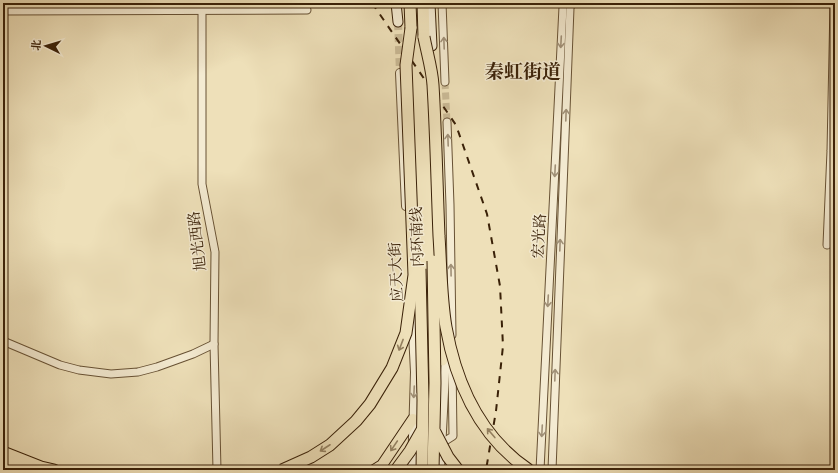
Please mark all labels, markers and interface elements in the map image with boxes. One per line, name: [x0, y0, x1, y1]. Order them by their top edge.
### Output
north arrow: [26, 26, 66, 66]
one-way arrow: [557, 35, 565, 48]
one-way arrow: [440, 37, 448, 50]
text: 北: [29, 39, 45, 51]
district label: 秦虹街道: [485, 60, 561, 87]
one-way arrow: [562, 109, 569, 122]
one-way arrow: [444, 134, 452, 147]
one-way arrow: [551, 165, 558, 178]
street label: 内环南线: [407, 207, 430, 267]
street label: 旭光西路: [184, 210, 213, 272]
street label: 宏光路: [529, 213, 552, 259]
one-way arrow: [557, 239, 564, 252]
street label: 应天大街: [385, 241, 410, 302]
one-way arrow: [447, 264, 455, 277]
one-way arrow: [545, 294, 552, 307]
one-way arrow: [397, 339, 405, 351]
one-way arrow: [551, 369, 559, 382]
one-way arrow: [411, 385, 418, 398]
one-way arrow: [538, 424, 546, 437]
one-way arrow: [486, 428, 495, 439]
one-way arrow: [390, 440, 398, 452]
one-way arrow: [320, 444, 331, 452]

